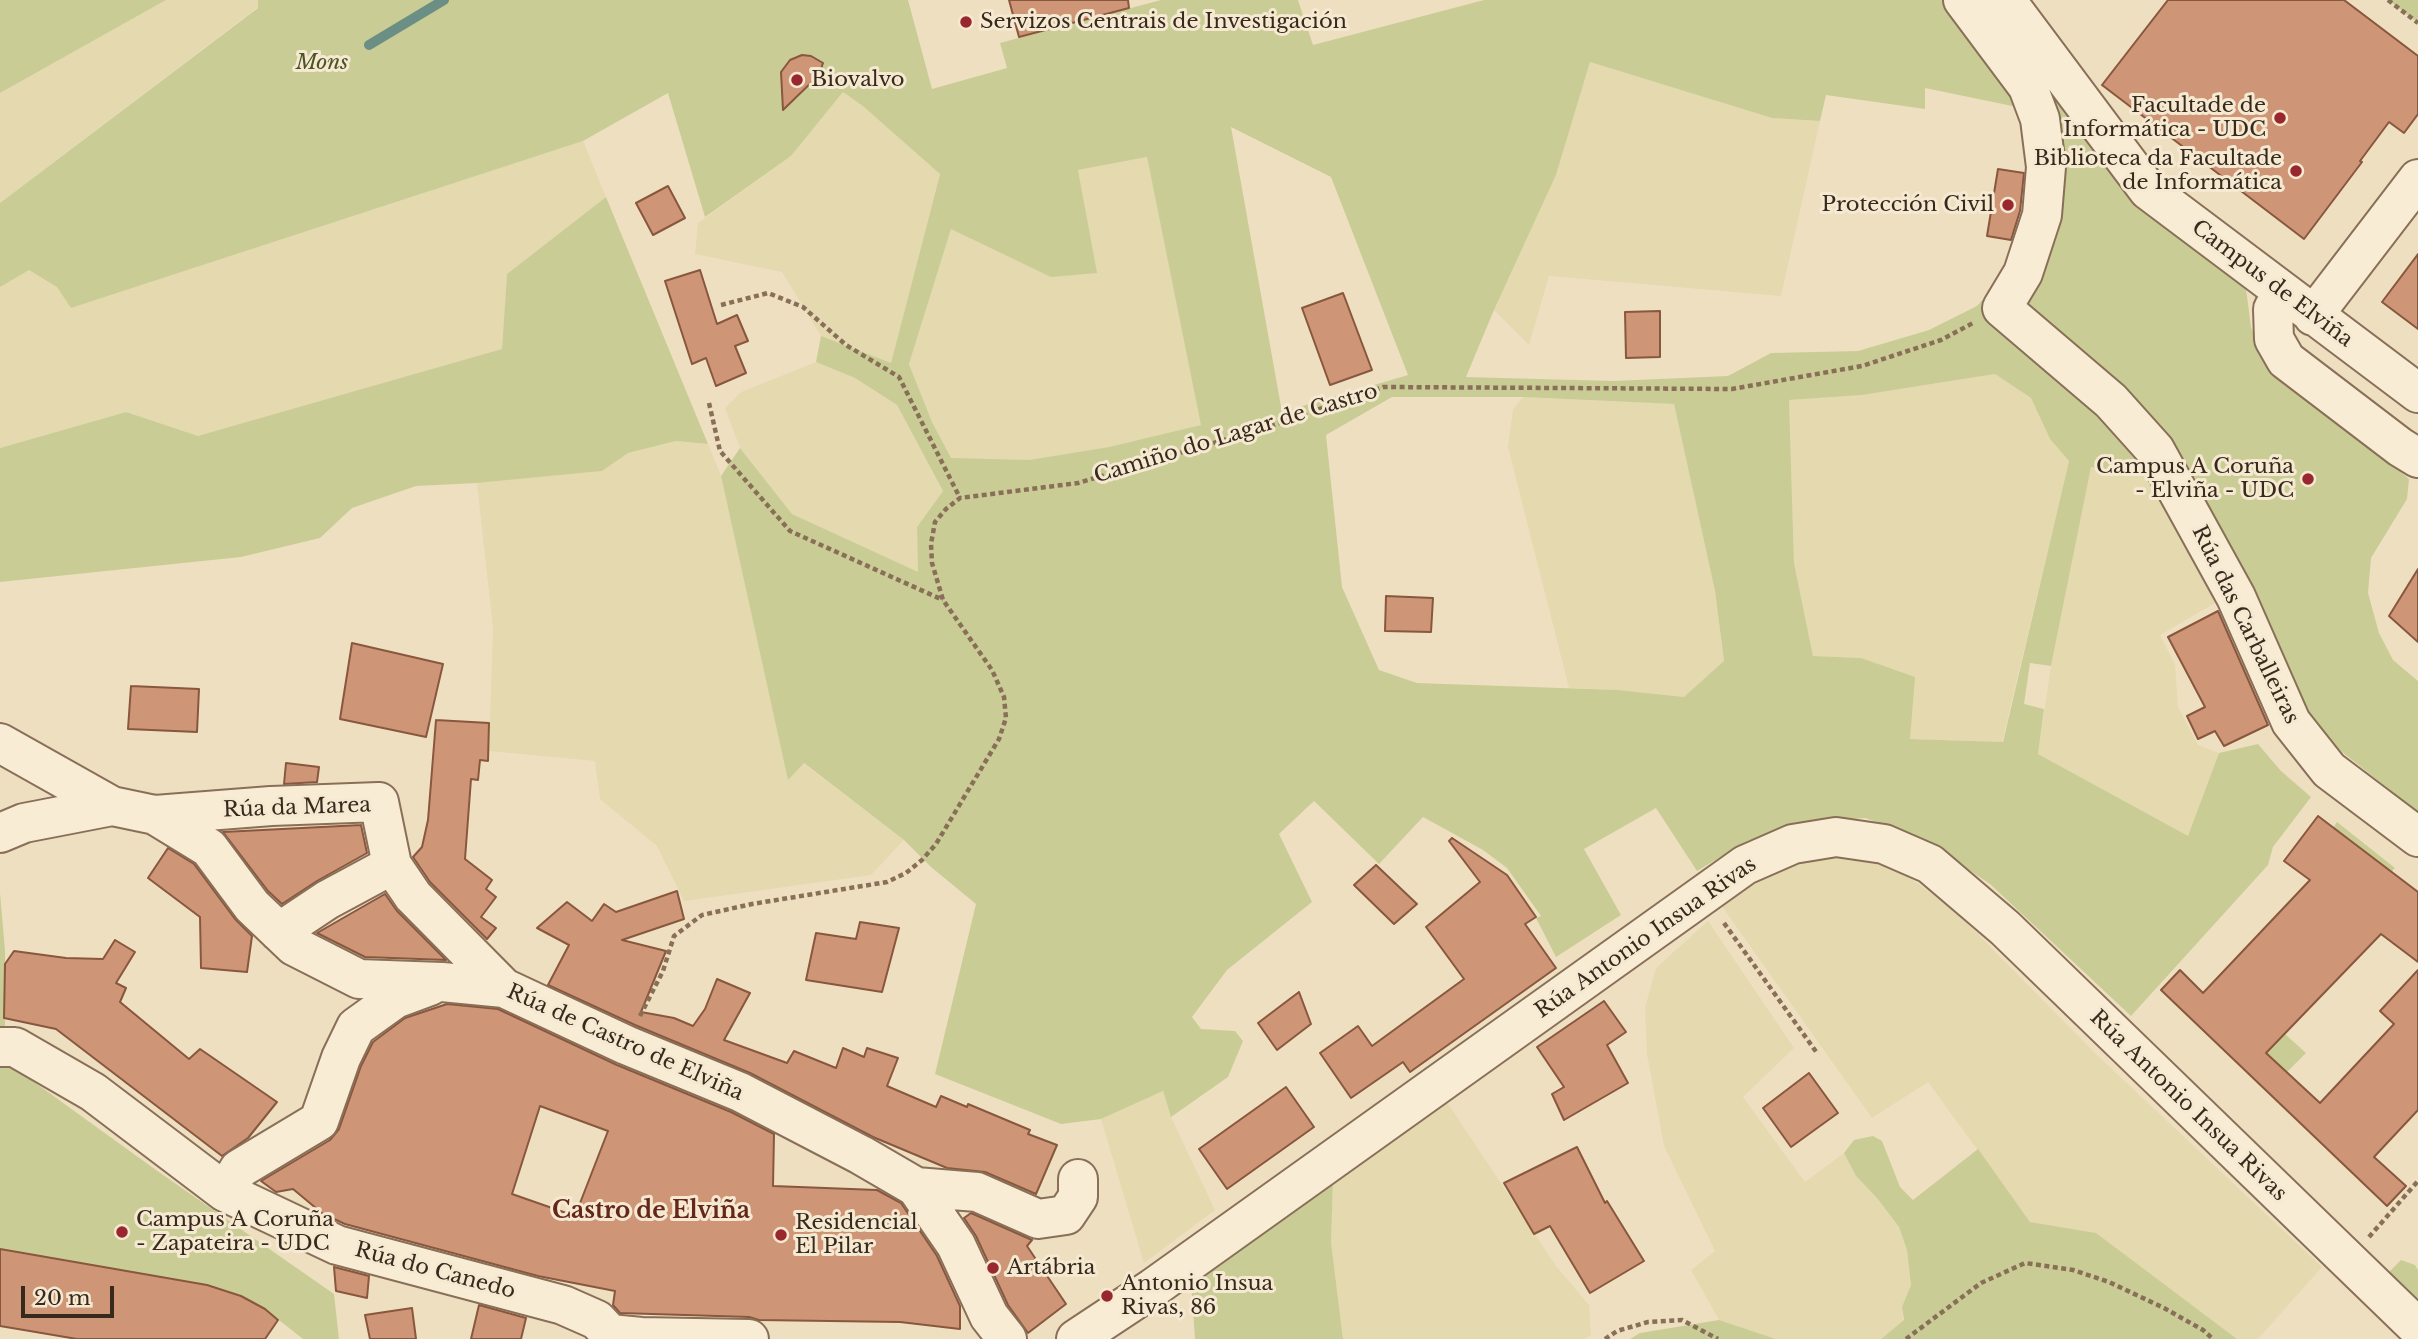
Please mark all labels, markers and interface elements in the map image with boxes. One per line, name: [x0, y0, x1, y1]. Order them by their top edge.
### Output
place label: Servizos Centrais de Investigación: [980, 9, 1347, 35]
marker: Servizos Centrais de Investigación: [958, 14, 974, 30]
park label: Mons: [296, 50, 348, 76]
place label: Biovalvo: [811, 67, 905, 93]
marker: Biovalvo: [789, 72, 805, 88]
place label: Facultade de Informática - UDC: [2063, 93, 2266, 143]
marker: Facultade de Informática - UDC: [2272, 110, 2288, 126]
place label: Biblioteca da Facultade de Informática: [2034, 146, 2282, 196]
marker: Biblioteca da Facultade de Informática: [2288, 163, 2304, 179]
place label: Protección Civil: [1821, 192, 1994, 218]
marker: Protección Civil: [2000, 197, 2016, 213]
street label: Campus de Elviña: [2186, 215, 2358, 353]
street label: Camiño do Lagar de Castro: [1091, 379, 1381, 489]
place label: Campus A Coruña - Elviña - UDC: [2096, 454, 2294, 504]
marker: Campus A Coruña - Elviña - UDC: [2300, 471, 2316, 487]
street label: Rúa das Carballeiras: [2186, 522, 2304, 728]
street label: Rúa da Marea: [223, 793, 371, 823]
street label: Rúa Antonio Insua Rivas: [1531, 852, 1761, 1024]
street label: Rúa de Castro de Elviña: [503, 979, 747, 1107]
street label: Rúa Antonio Insua Rivas: [2084, 1005, 2292, 1207]
district label: Castro de Elviña: [552, 1198, 750, 1226]
place label: Campus A Coruña - Zapateira - UDC: [136, 1207, 334, 1257]
place label: Residencial El Pilar: [795, 1210, 918, 1260]
marker: Campus A Coruña - Zapateira - UDC: [114, 1224, 130, 1240]
marker: Residencial El Pilar: [773, 1227, 789, 1243]
street label: Rúa do Canedo: [352, 1237, 518, 1305]
place label: Artábria: [1007, 1255, 1095, 1281]
marker: Artábria: [985, 1260, 1001, 1276]
place label: Antonio Insua Rivas, 86: [1121, 1271, 1273, 1321]
scale bar: [24, 1272, 117, 1316]
text: 20 m: [34, 1285, 91, 1311]
marker: Antonio Insua Rivas, 86: [1099, 1288, 1115, 1304]

